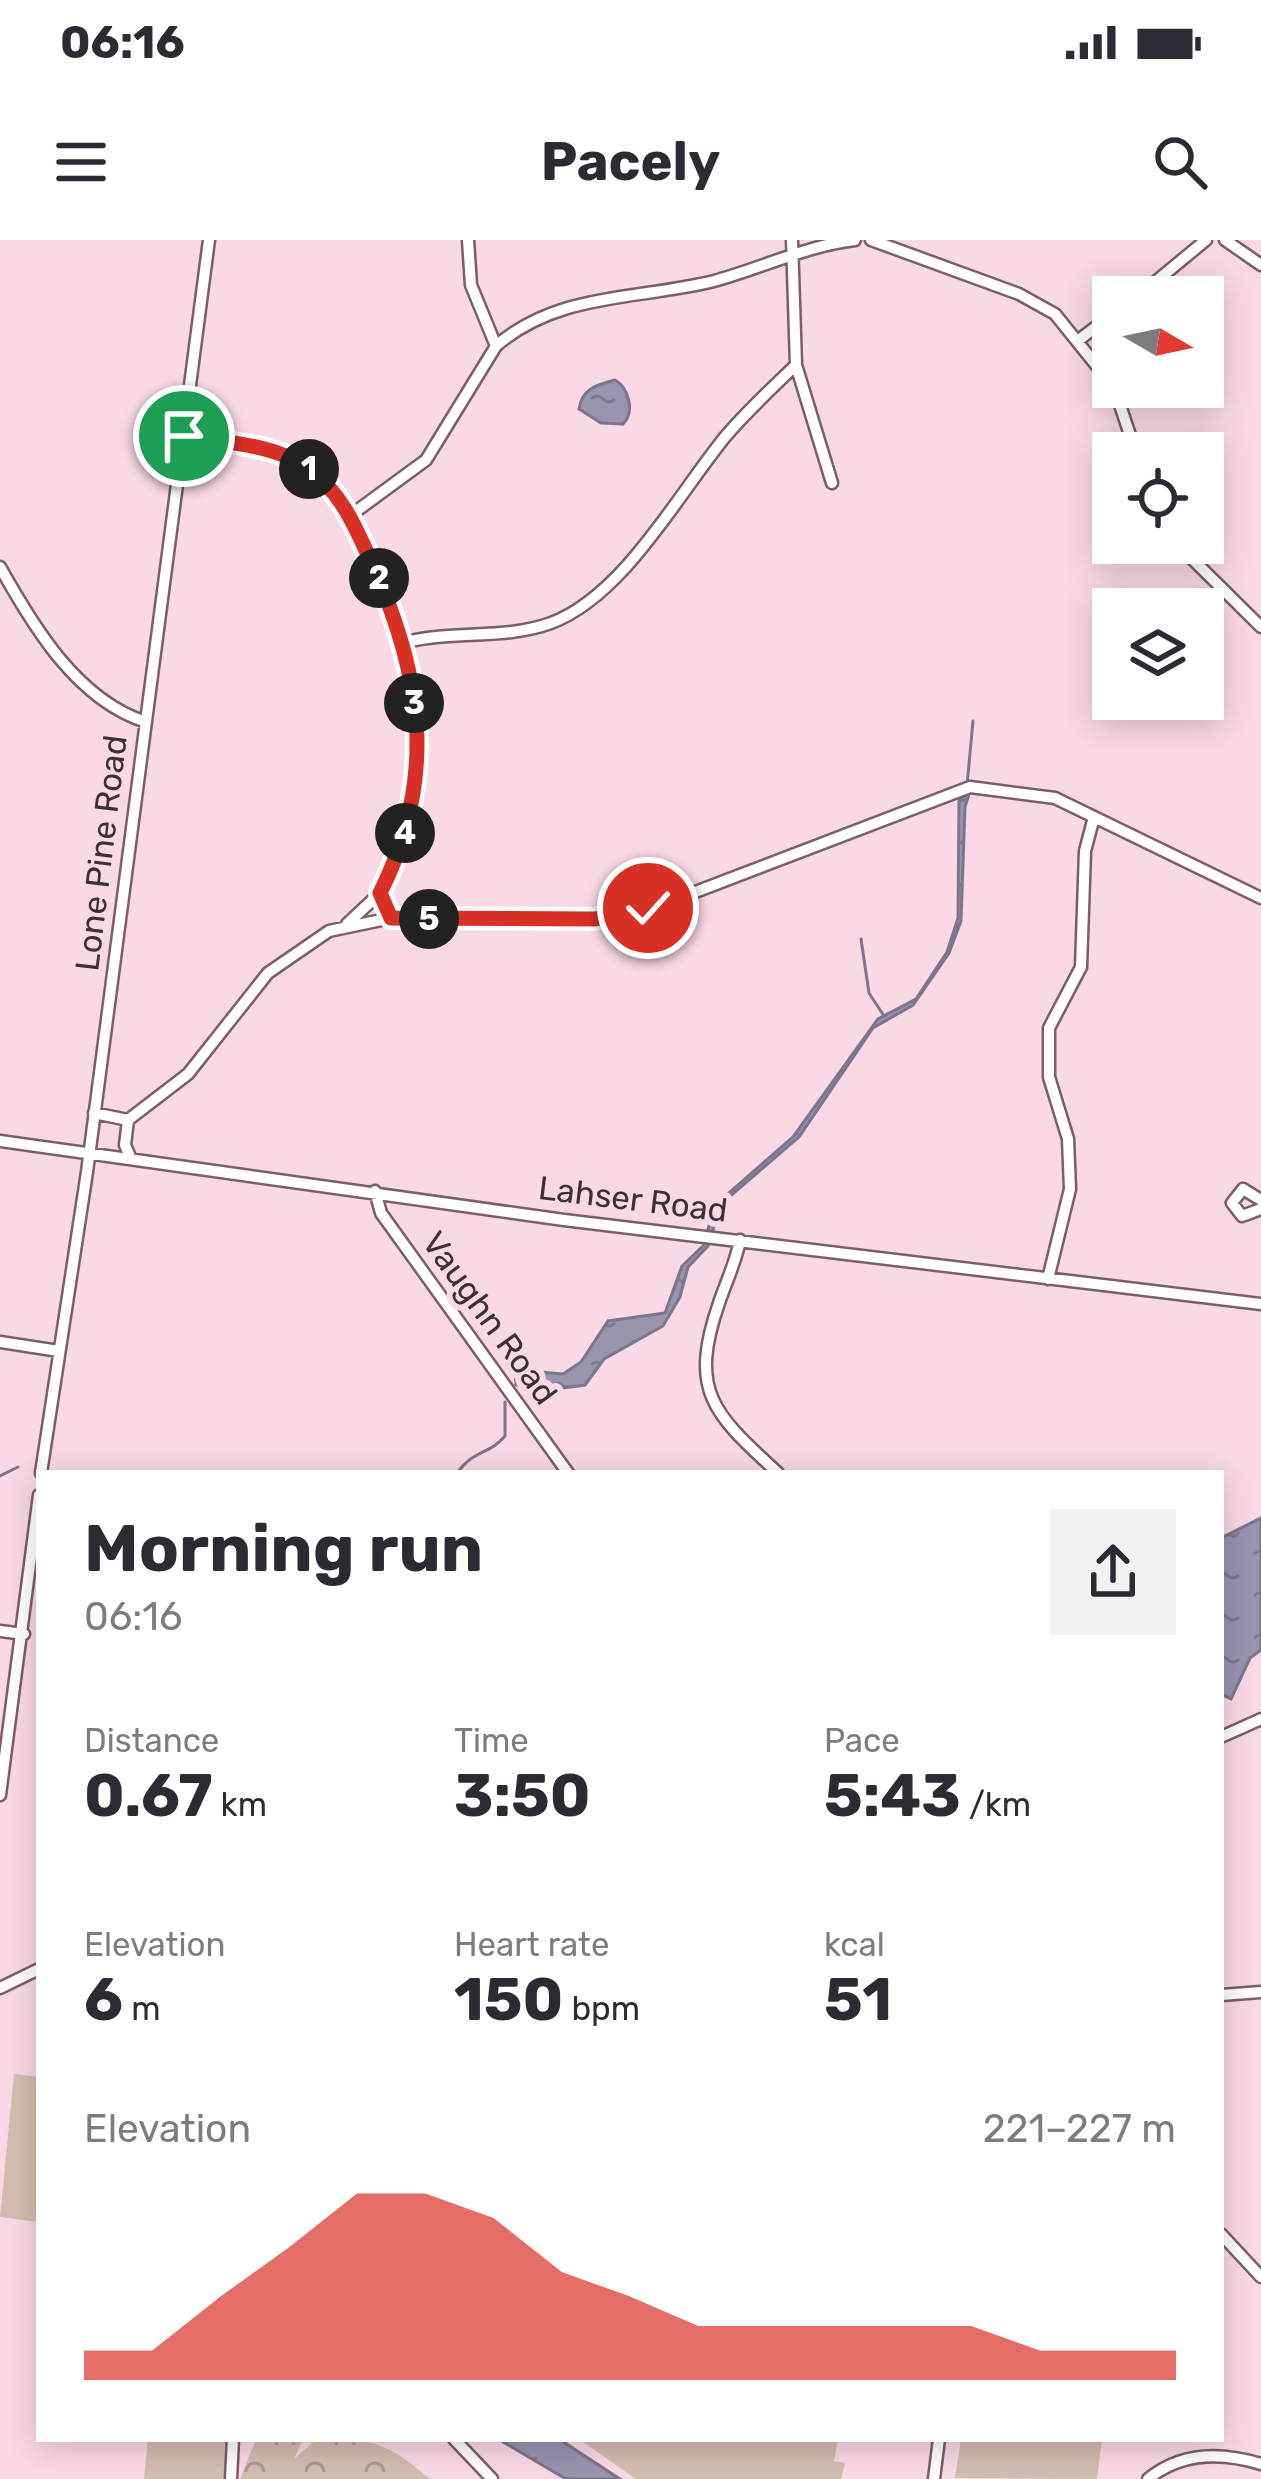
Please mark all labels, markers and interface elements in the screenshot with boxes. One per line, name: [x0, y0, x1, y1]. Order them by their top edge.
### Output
text: 06:16: [60, 16, 185, 69]
icon: menu: [48, 129, 114, 195]
icon: search: [1147, 129, 1213, 195]
text: Pacely: [541, 130, 720, 194]
north arrow: [1092, 276, 1224, 408]
map controls: [1092, 276, 1224, 720]
pin: [133, 385, 235, 487]
icon: arrive: [151, 403, 217, 469]
button: locate: [1092, 432, 1224, 564]
pin: 1: [279, 439, 339, 499]
text: 1: [301, 449, 317, 488]
pin: 2: [349, 548, 409, 608]
text: 2: [368, 558, 390, 597]
button: layers: [1092, 588, 1224, 720]
pin: 3: [384, 673, 444, 733]
text: 3: [403, 683, 425, 722]
street label: Lone Pine Road: [67, 733, 135, 973]
pin: 4: [375, 803, 435, 863]
text: 4: [394, 813, 416, 852]
pin: [597, 857, 699, 959]
icon: check: [615, 875, 681, 941]
pin: 5: [399, 889, 459, 949]
text: 5: [418, 899, 440, 938]
street label: Lahser Road: [536, 1168, 730, 1230]
street label: Vaughn Road: [414, 1224, 566, 1412]
text: Morning run: [84, 1509, 483, 1588]
button: share: [1050, 1509, 1176, 1635]
text: 06:16: [84, 1594, 182, 1640]
text: Distance: [84, 1721, 219, 1760]
text: Time: [454, 1721, 529, 1760]
text: Pace: [824, 1721, 900, 1760]
text: 0.67: [84, 1760, 213, 1831]
text: 3:50: [454, 1760, 591, 1831]
text: 5:43: [824, 1760, 961, 1831]
text: km: [213, 1785, 267, 1824]
text: /km: [961, 1785, 1031, 1824]
text: Elevation: [84, 1925, 225, 1964]
text: Heart rate: [454, 1925, 610, 1964]
text: kcal: [824, 1925, 885, 1964]
text: 6: [84, 1964, 123, 2035]
text: 150: [454, 1964, 563, 2035]
text: 51: [824, 1964, 892, 2035]
text: m: [123, 1989, 161, 2028]
text: bpm: [563, 1989, 640, 2028]
text: Elevation: [84, 2106, 251, 2152]
text: 221–227 m: [983, 2106, 1176, 2152]

